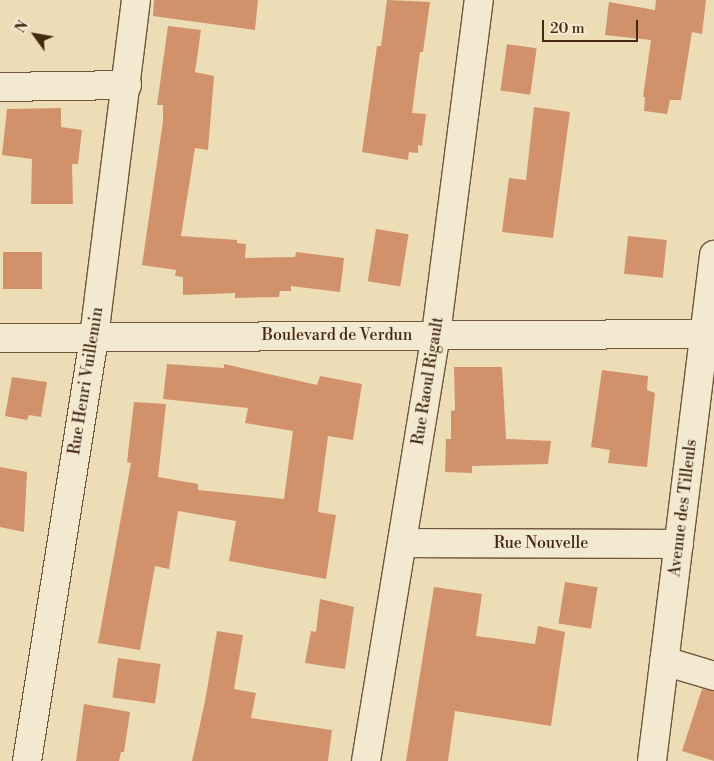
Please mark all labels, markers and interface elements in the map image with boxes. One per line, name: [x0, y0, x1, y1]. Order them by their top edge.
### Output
north arrow: [10, 10, 60, 60]
scale bar: [544, 10, 640, 42]
text: N: [12, 18, 33, 37]
text: 20 m: [550, 19, 585, 38]
street label: Rue Henri Vuillemin: [65, 306, 107, 456]
street label: Rue Raoul Rigault: [408, 316, 448, 446]
street label: Boulevard de Verdun: [262, 325, 412, 345]
street label: Avenue des Tilleuls: [665, 438, 701, 578]
street label: Rue Nouvelle: [494, 533, 588, 553]

